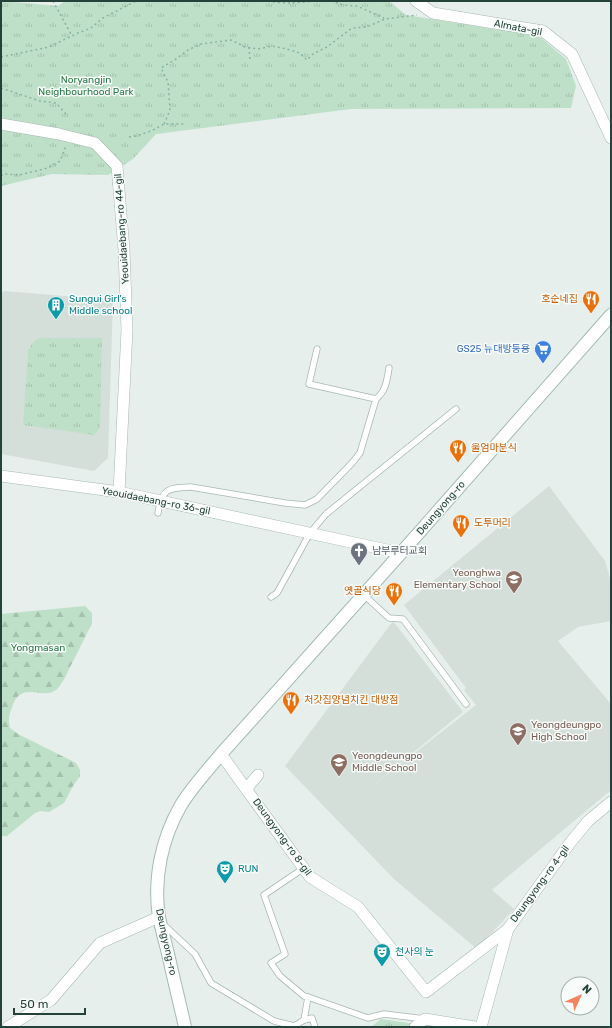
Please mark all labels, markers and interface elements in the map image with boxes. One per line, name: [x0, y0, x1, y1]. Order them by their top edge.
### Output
street label: Almata-gil: [493, 17, 543, 39]
park label: Noryangjin Neighbourhood Park: [38, 74, 134, 98]
street label: Yeouidaebang-ro 44-gil: [112, 173, 132, 285]
restaurant icon: 호순네집: [581, 289, 601, 314]
place label: Sungui Girl's Middle school: [69, 293, 132, 317]
place label: 호순네집: [541, 293, 578, 305]
building icon: Sungui Girl's Middle school: [46, 295, 66, 320]
supermarket icon: GS25 뉴대방등용: [533, 339, 553, 364]
place label: GS25 뉴대방등용: [457, 343, 530, 355]
restaurant icon: 울엄마분식: [448, 438, 468, 463]
place label: 울엄마분식: [471, 442, 517, 454]
street label: Deungyong-ro: [414, 478, 468, 538]
street label: Yeouidaebang-ro 36-gil: [101, 485, 211, 517]
restaurant icon: 도투머리: [451, 513, 471, 538]
place label: 도투머리: [474, 517, 511, 529]
church icon: 남부루터교회: [349, 541, 369, 566]
place label: 남부루터교회: [372, 545, 427, 557]
place label: Yeonghwa Elementary School: [414, 567, 501, 591]
school or university icon: Yeonghwa Elementary School: [504, 569, 524, 594]
restaurant icon: 옛골식당: [384, 581, 404, 606]
place label: 옛골식당: [344, 585, 381, 597]
park label: Yongmasan: [11, 642, 65, 654]
restaurant icon: 처갓집양념치킨 대방점: [281, 690, 301, 715]
place label: 처갓집양념치킨 대방점: [304, 694, 398, 706]
place label: Yeongdeungpo High School: [531, 719, 602, 743]
school or university icon: Yeongdeungpo High School: [508, 721, 528, 746]
place label: Yeongdeungpo Middle School: [352, 750, 423, 774]
school or university icon: Yeongdeungpo Middle School: [329, 752, 349, 777]
street label: Deungyong-ro 8-gil: [250, 796, 314, 878]
street label: Deungyong-ro 4-gil: [508, 843, 572, 925]
theatre icon: RUN: [215, 859, 235, 884]
place label: RUN: [238, 863, 259, 875]
street label: Deungyong-ro: [153, 908, 179, 977]
theatre icon: 천사의 눈: [372, 942, 392, 967]
place label: 천사의 눈: [395, 946, 434, 958]
north arrow: [560, 976, 600, 1016]
text: N: [579, 982, 594, 997]
scale bar: [14, 990, 85, 1016]
text: 50 m: [20, 997, 48, 1011]

